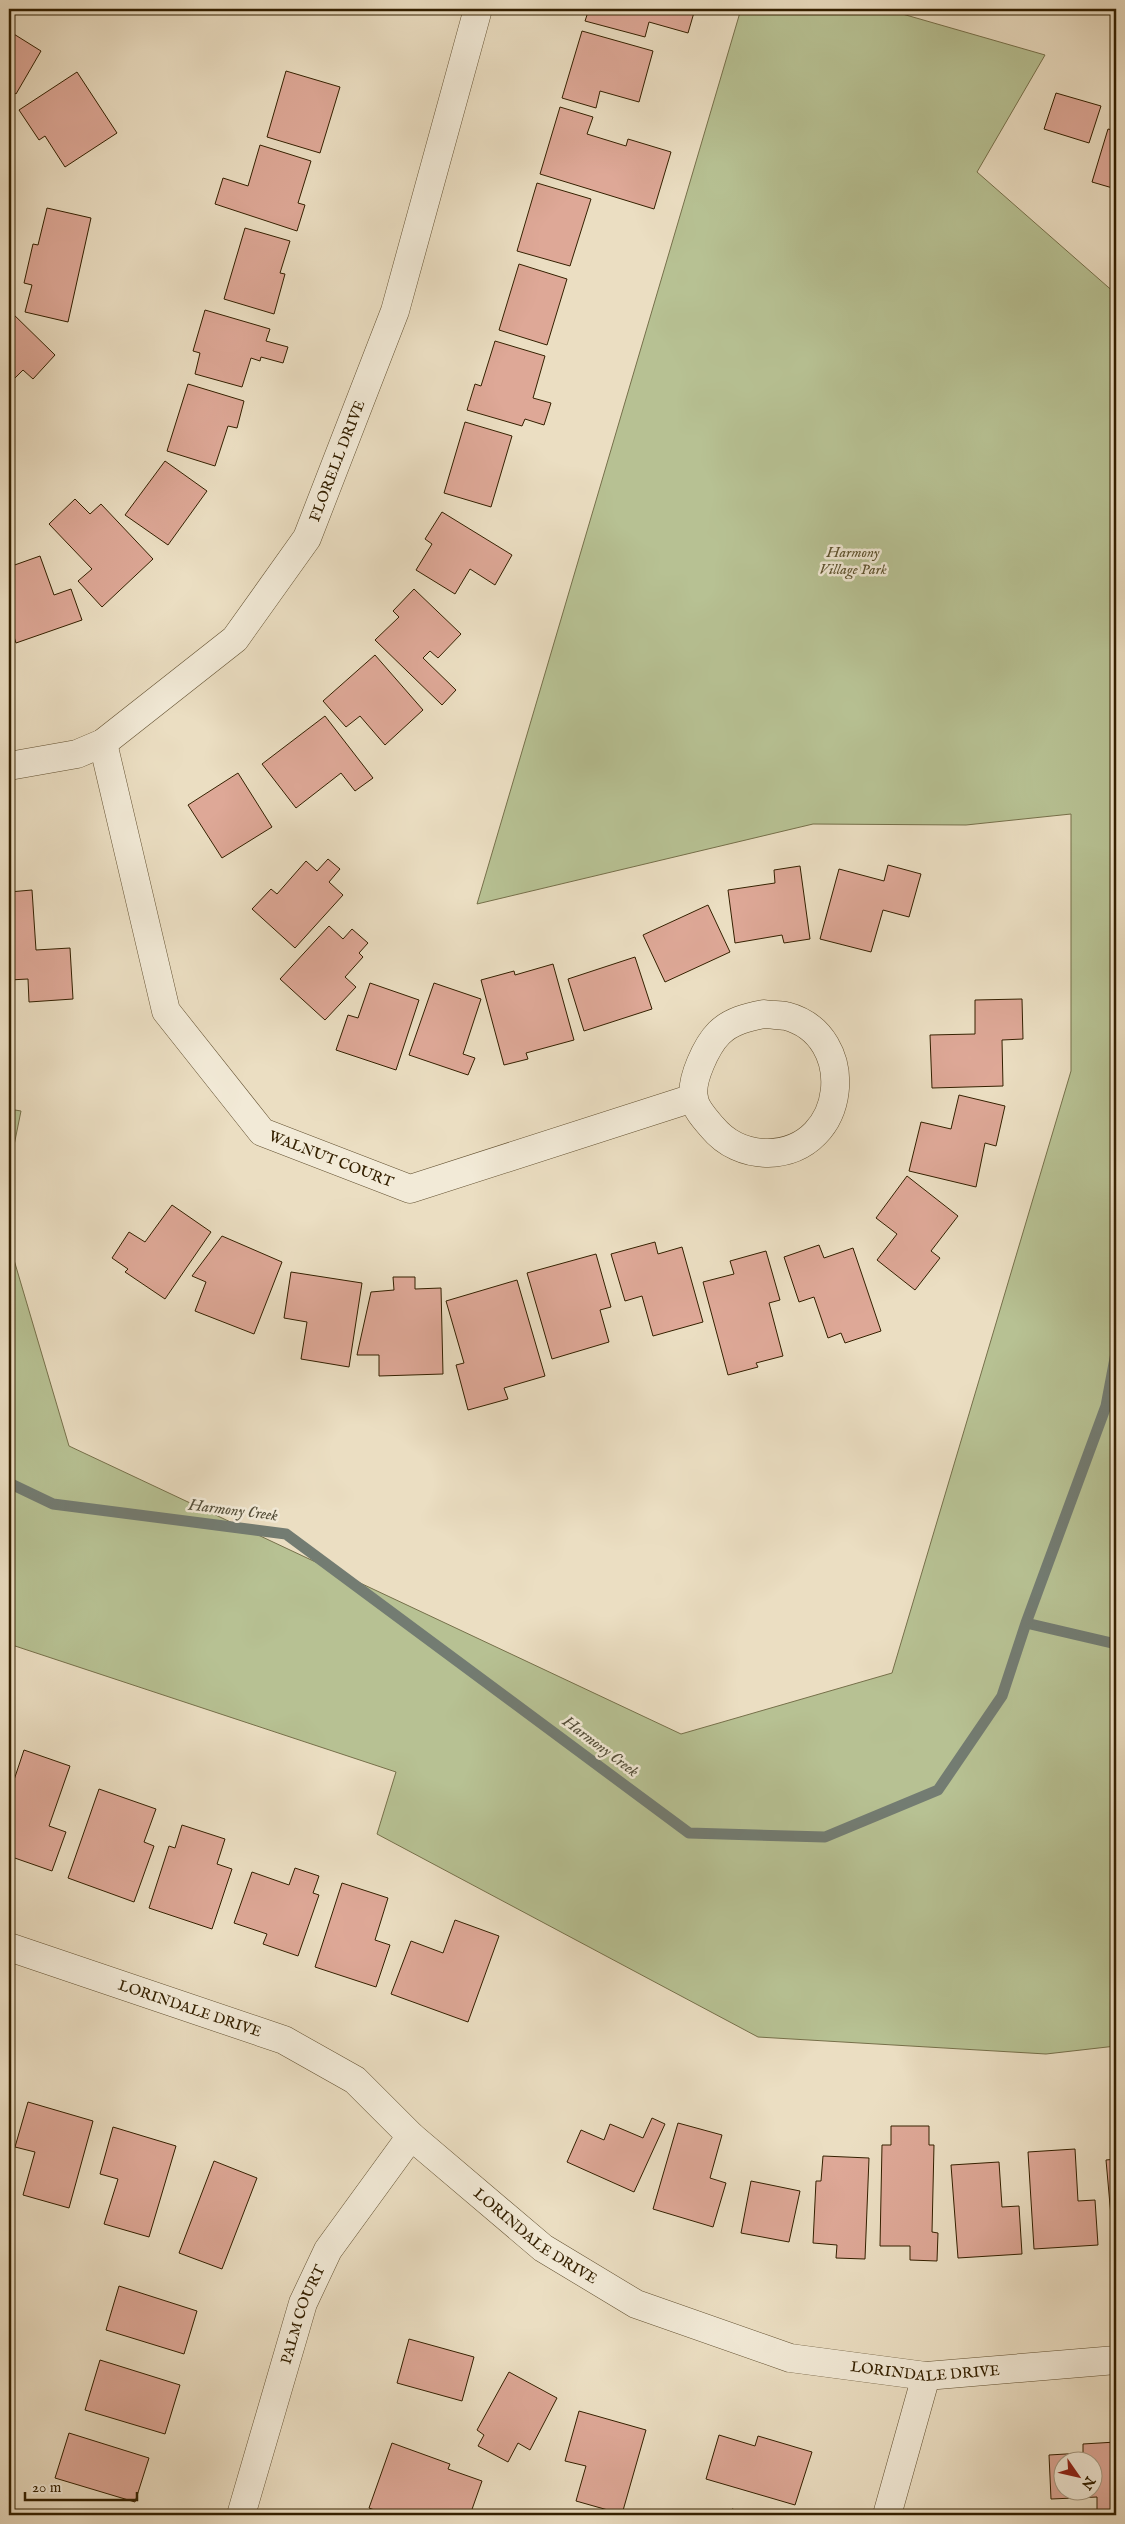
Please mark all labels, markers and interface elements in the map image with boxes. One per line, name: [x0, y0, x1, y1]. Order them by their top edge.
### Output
street label: FLORELL DRIVE: [305, 398, 369, 524]
park label: Harmony Village Park: [819, 543, 887, 580]
street label: WALNUT COURT: [266, 1126, 396, 1191]
water label: Harmony Creek: [186, 1495, 279, 1526]
water label: Harmony Creek: [557, 1711, 642, 1782]
street label: LORINDALE DRIVE: [116, 1975, 264, 2041]
street label: LORINDALE DRIVE: [470, 2184, 601, 2288]
street label: PALM COURT: [276, 2262, 329, 2366]
street label: LORINDALE DRIVE: [849, 2357, 1000, 2385]
north arrow: [1052, 2452, 1102, 2502]
scale bar: [25, 2469, 138, 2501]
text: N: [1077, 2472, 1099, 2493]
text: 20 m: [32, 2478, 62, 2497]

